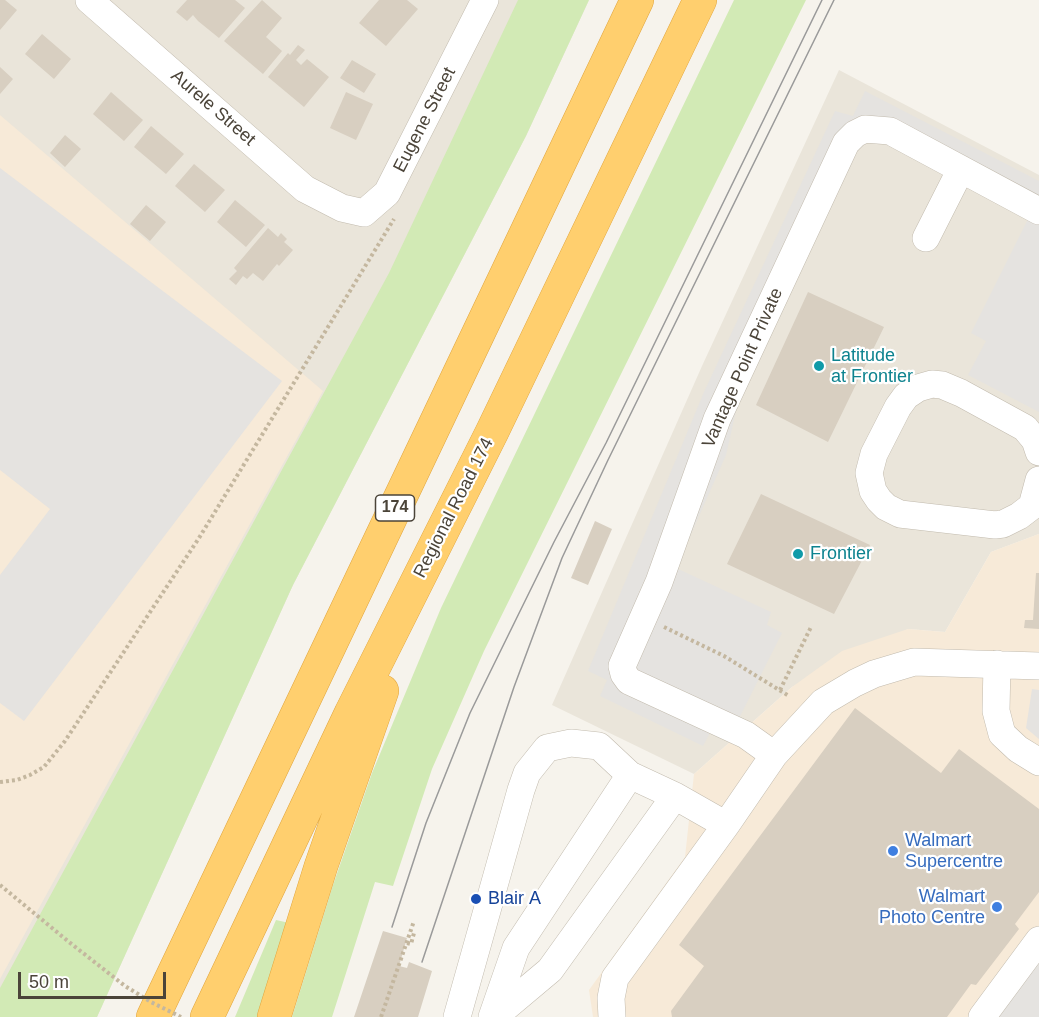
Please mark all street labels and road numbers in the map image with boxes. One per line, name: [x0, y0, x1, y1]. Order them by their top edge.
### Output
street label: Eugene Street: [389, 64, 461, 176]
street label: Aurele Street: [166, 65, 260, 151]
street label: Vantage Point Private: [698, 285, 788, 451]
street label: Regional Road 174: [409, 434, 499, 582]
road number: 174: [376, 495, 414, 521]

